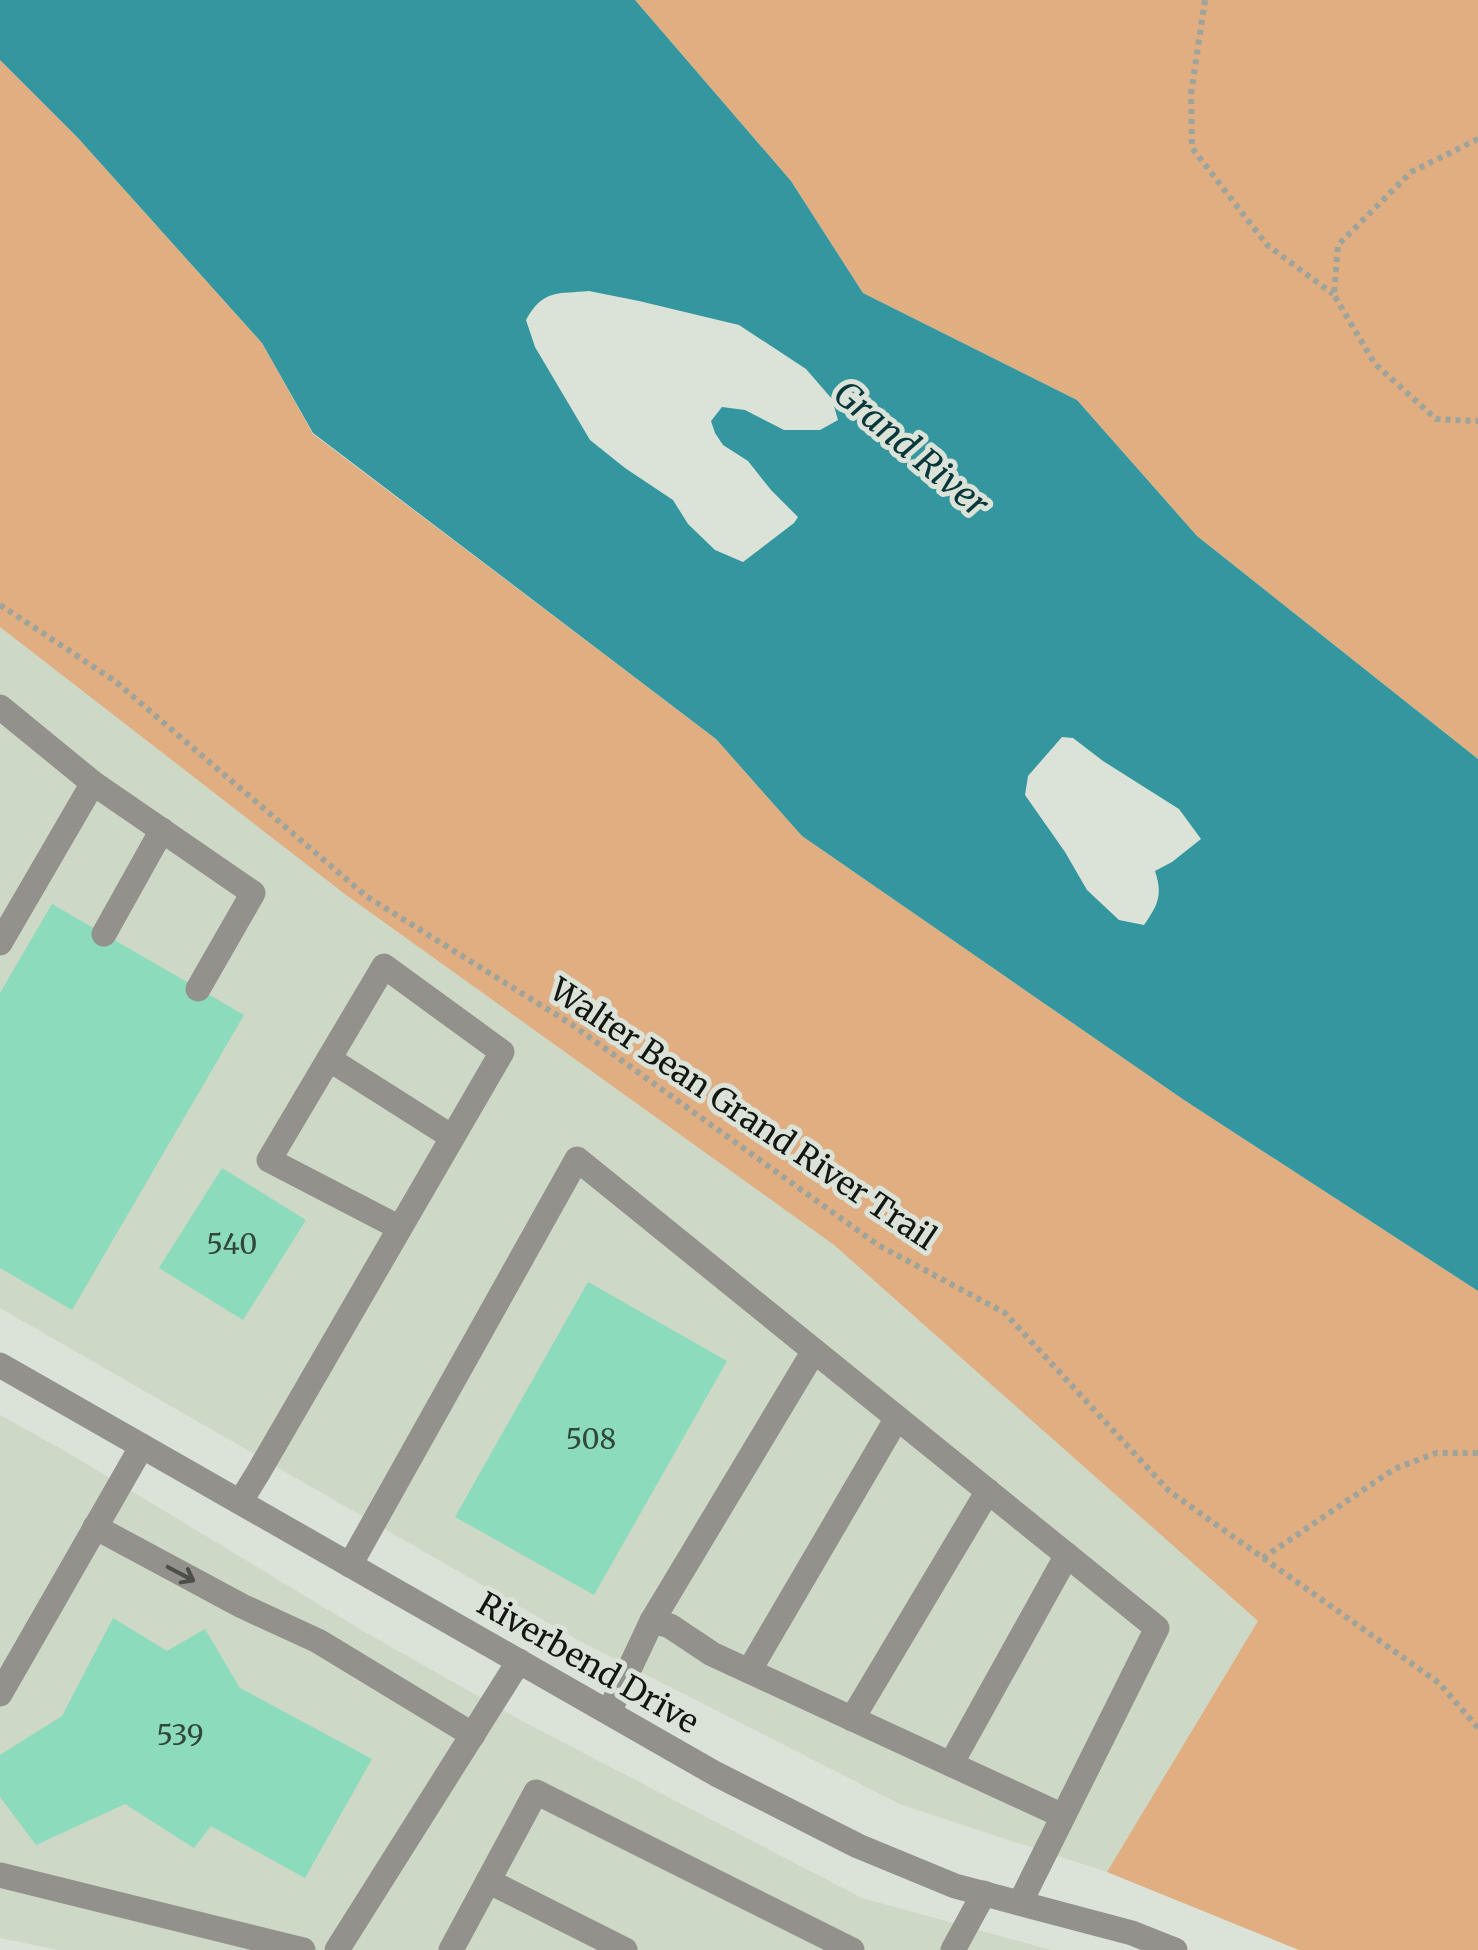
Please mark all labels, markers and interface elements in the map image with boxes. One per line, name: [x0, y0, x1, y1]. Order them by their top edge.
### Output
water label: Grand River: [825, 372, 998, 527]
street label: Walter Bean Grand River Trail: [541, 969, 944, 1258]
house number: 540: [207, 1226, 257, 1262]
house number: 508: [566, 1421, 616, 1457]
one-way arrow: [165, 1564, 195, 1584]
street label: Riverbend Drive: [470, 1584, 706, 1742]
house number: 539: [156, 1717, 204, 1753]

